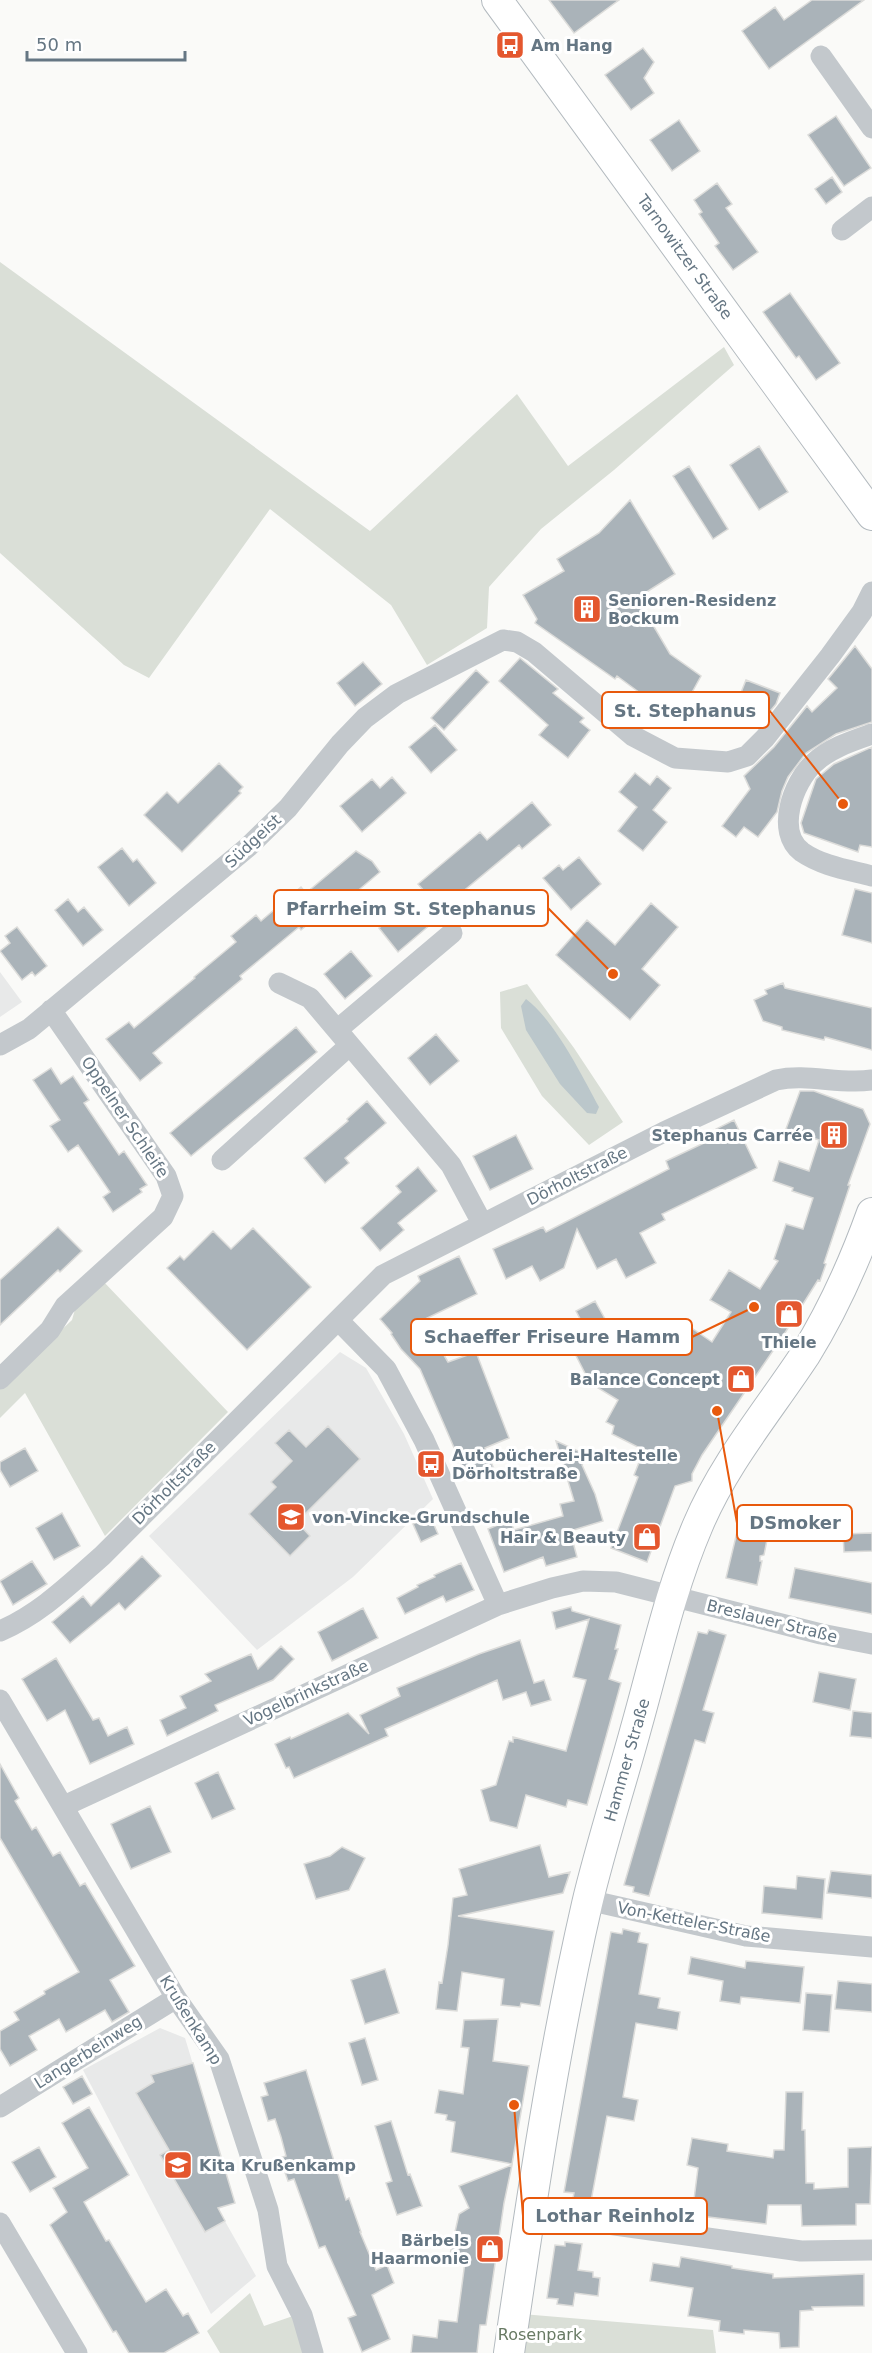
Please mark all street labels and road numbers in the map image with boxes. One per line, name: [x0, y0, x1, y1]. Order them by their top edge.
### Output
street label: Tarnowitzer Straße: [633, 190, 737, 323]
street label: Südgeist: [221, 810, 285, 872]
street label: Oppelner Schleife: [77, 1053, 173, 1181]
street label: Dörholtstraße: [524, 1143, 630, 1209]
street label: Dörholtstraße: [128, 1437, 220, 1529]
street label: Breslauer Straße: [705, 1596, 839, 1646]
street label: Vogelbrinkstraße: [241, 1656, 371, 1730]
street label: Hammer Straße: [600, 1696, 654, 1824]
street label: Von-Ketteler-Straße: [616, 1898, 772, 1946]
street label: Krußenkamp: [156, 1972, 226, 2068]
street label: Langerbeinweg: [31, 2011, 145, 2093]

